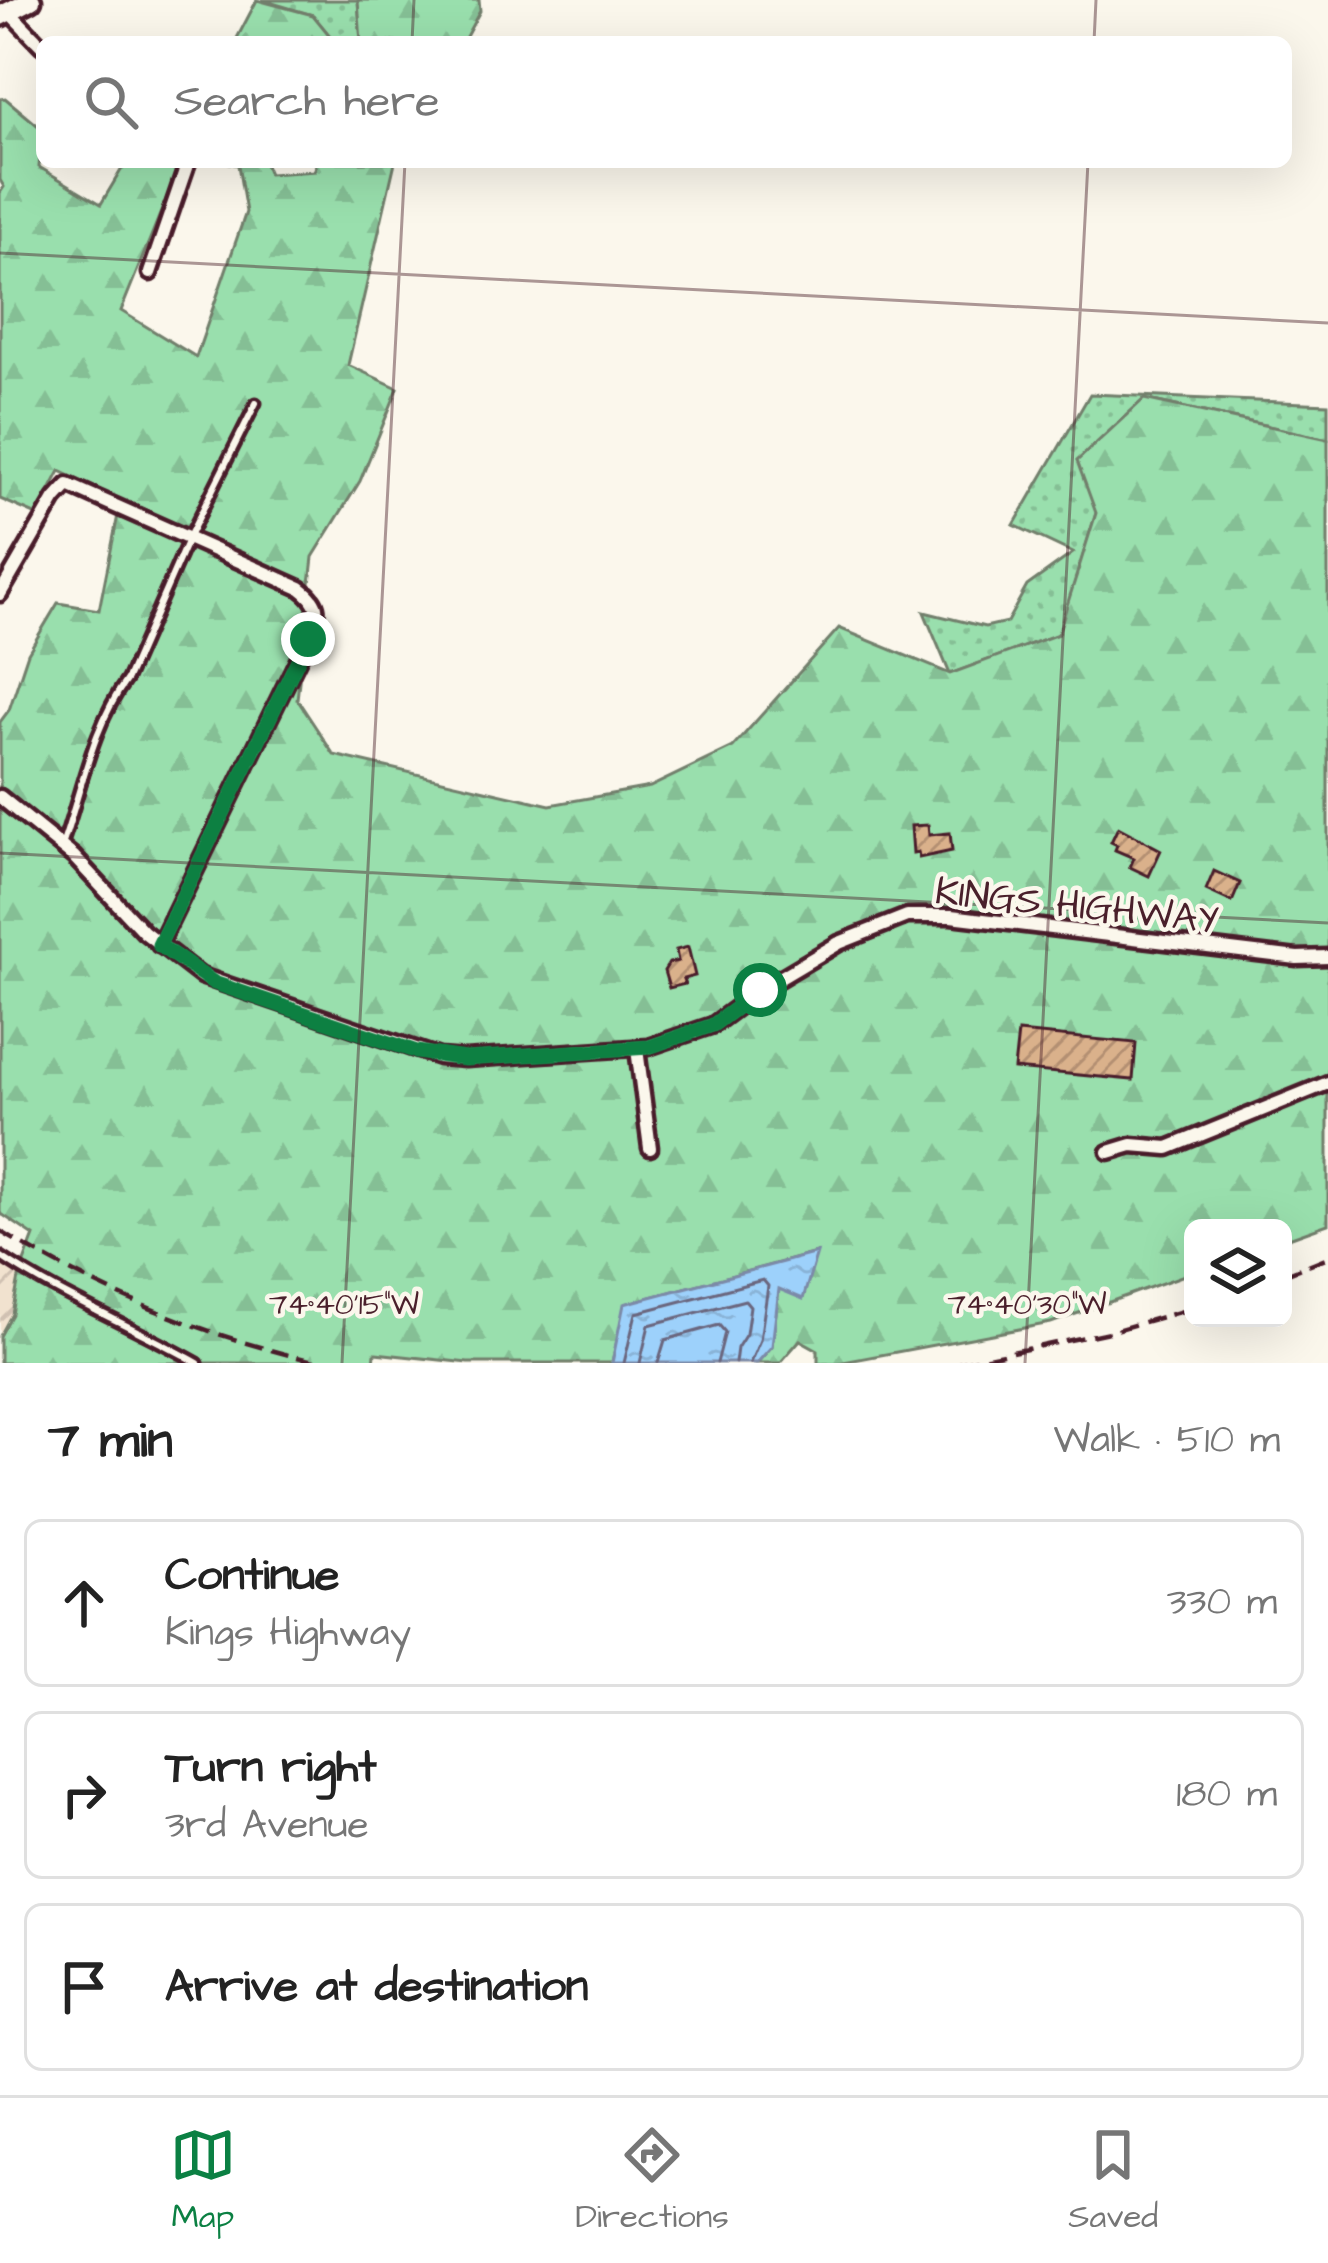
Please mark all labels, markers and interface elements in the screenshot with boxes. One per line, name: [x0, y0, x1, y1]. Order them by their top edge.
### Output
search box: [36, 36, 1292, 168]
icon: search: [78, 69, 144, 135]
text: Search here: [174, 71, 440, 133]
route end: [281, 612, 335, 666]
street label: KINGS HIGHWAY: [933, 865, 1221, 949]
route start: [733, 963, 787, 1017]
map controls: [1184, 1219, 1292, 1327]
button: layers: [1184, 1219, 1292, 1327]
text: 74°40'15"W: [269, 1284, 419, 1326]
text: 74°40'30"W: [947, 1284, 1107, 1326]
text: 7 min: [48, 1406, 173, 1477]
text: Walk · 510 m: [1054, 1414, 1280, 1468]
text: Continue: [165, 1545, 339, 1607]
icon: ahead: [51, 1570, 117, 1636]
text: 330 m: [1167, 1576, 1277, 1630]
text: Kings Highway: [165, 1607, 411, 1661]
text: Turn right: [165, 1737, 377, 1799]
icon: right: [51, 1762, 117, 1828]
text: 180 m: [1176, 1768, 1277, 1822]
text: 3rd Avenue: [165, 1799, 369, 1853]
icon: arrive: [51, 1954, 117, 2020]
text: Arrive at destination: [165, 1956, 588, 2018]
tab: Map: [170, 2122, 236, 2240]
tab: Directions: [575, 2122, 729, 2240]
tab: Saved: [1068, 2122, 1158, 2240]

